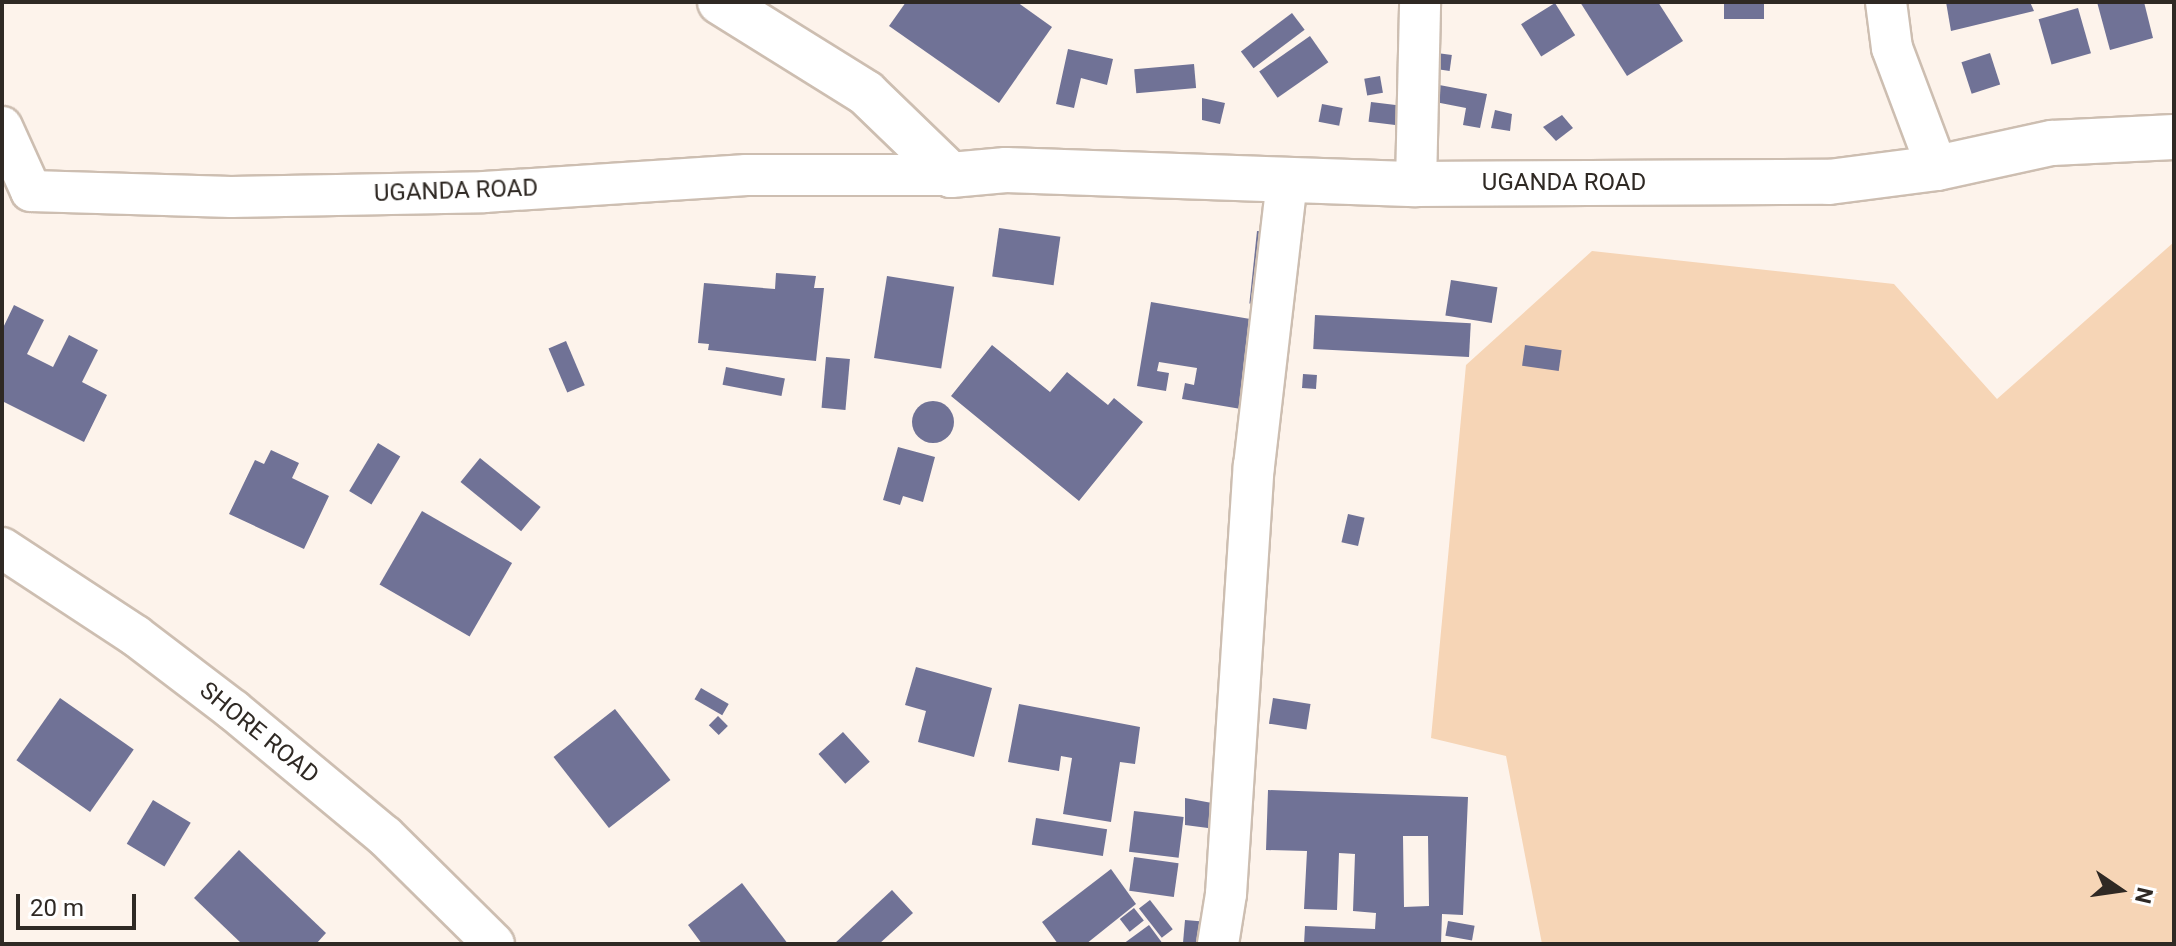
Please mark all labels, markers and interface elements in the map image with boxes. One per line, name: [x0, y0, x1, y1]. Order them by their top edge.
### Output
street label: UGANDA ROAD: [1482, 169, 1646, 197]
street label: UGANDA ROAD: [373, 174, 539, 208]
street label: SHORE ROAD: [194, 676, 324, 790]
north arrow: [2080, 850, 2160, 930]
scale bar: [20, 878, 140, 928]
text: N: [2130, 885, 2158, 906]
text: 20 m: [30, 894, 84, 922]

